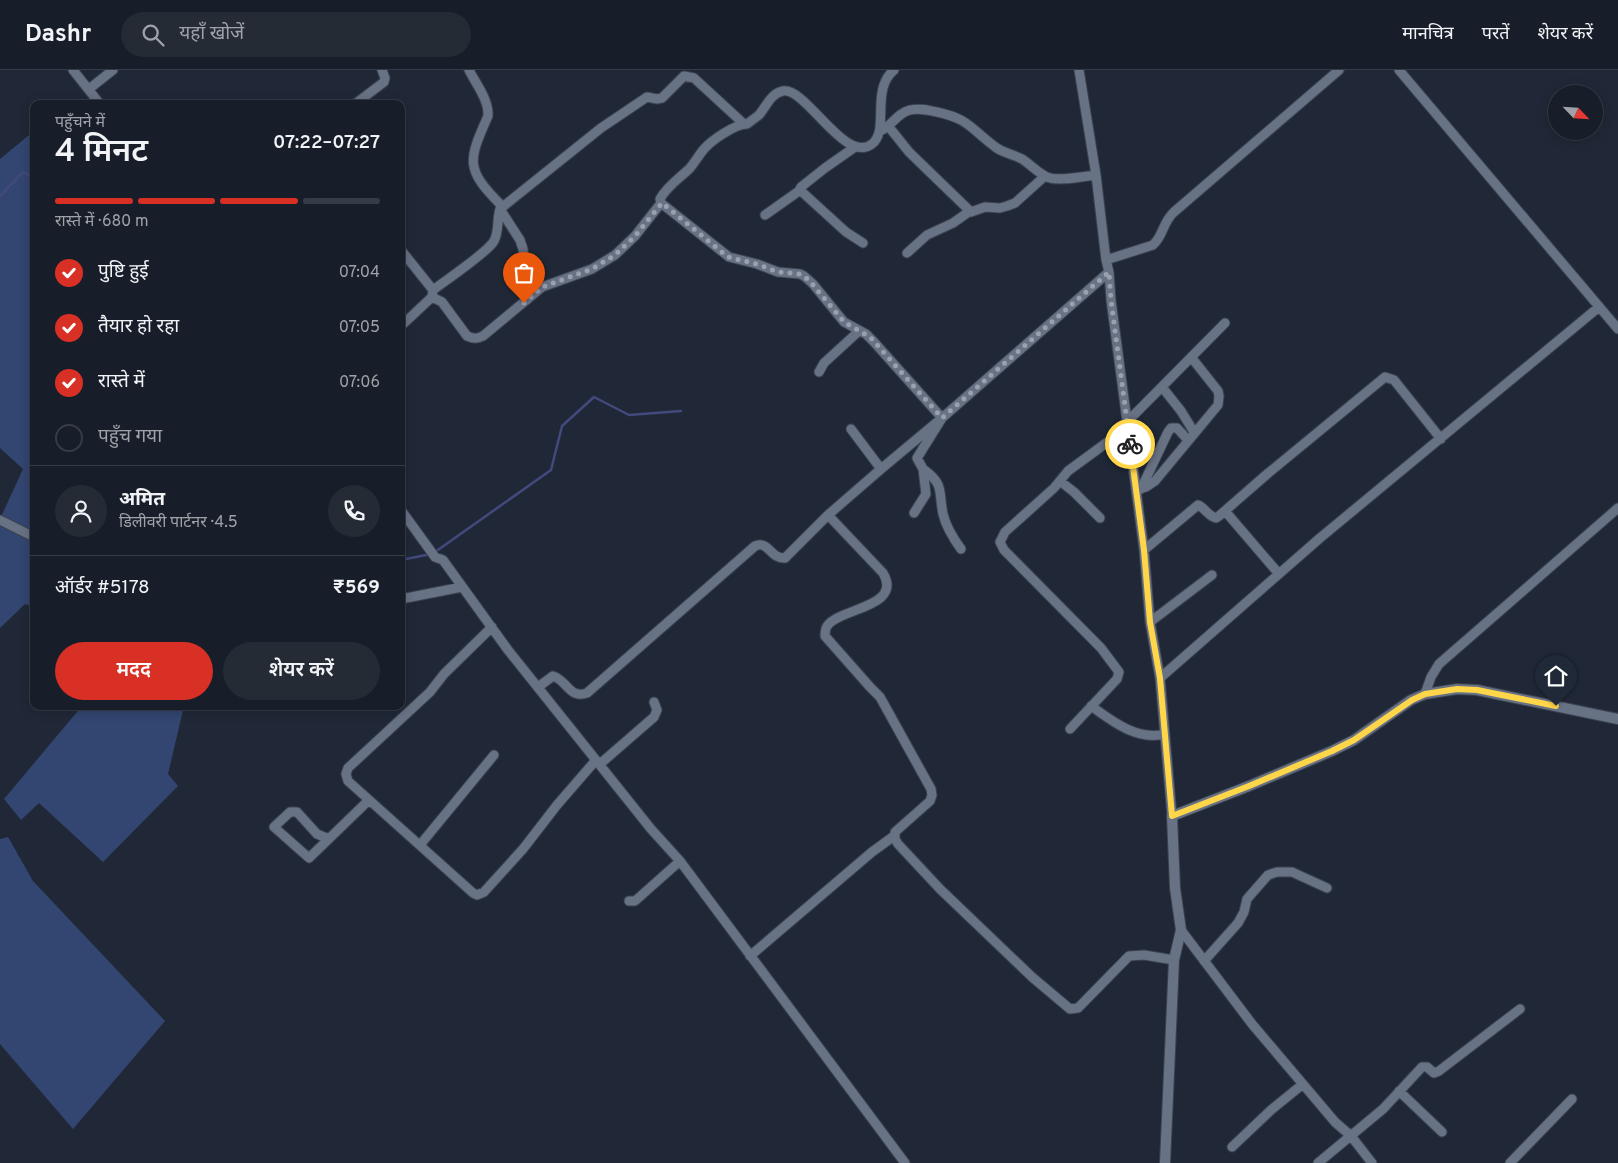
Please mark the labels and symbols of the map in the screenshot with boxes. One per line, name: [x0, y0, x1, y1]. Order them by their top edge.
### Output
north arrow: [1548, 85, 1602, 140]
pin: [503, 252, 545, 303]
courier: [1105, 419, 1155, 469]
pin: [1535, 655, 1577, 706]

